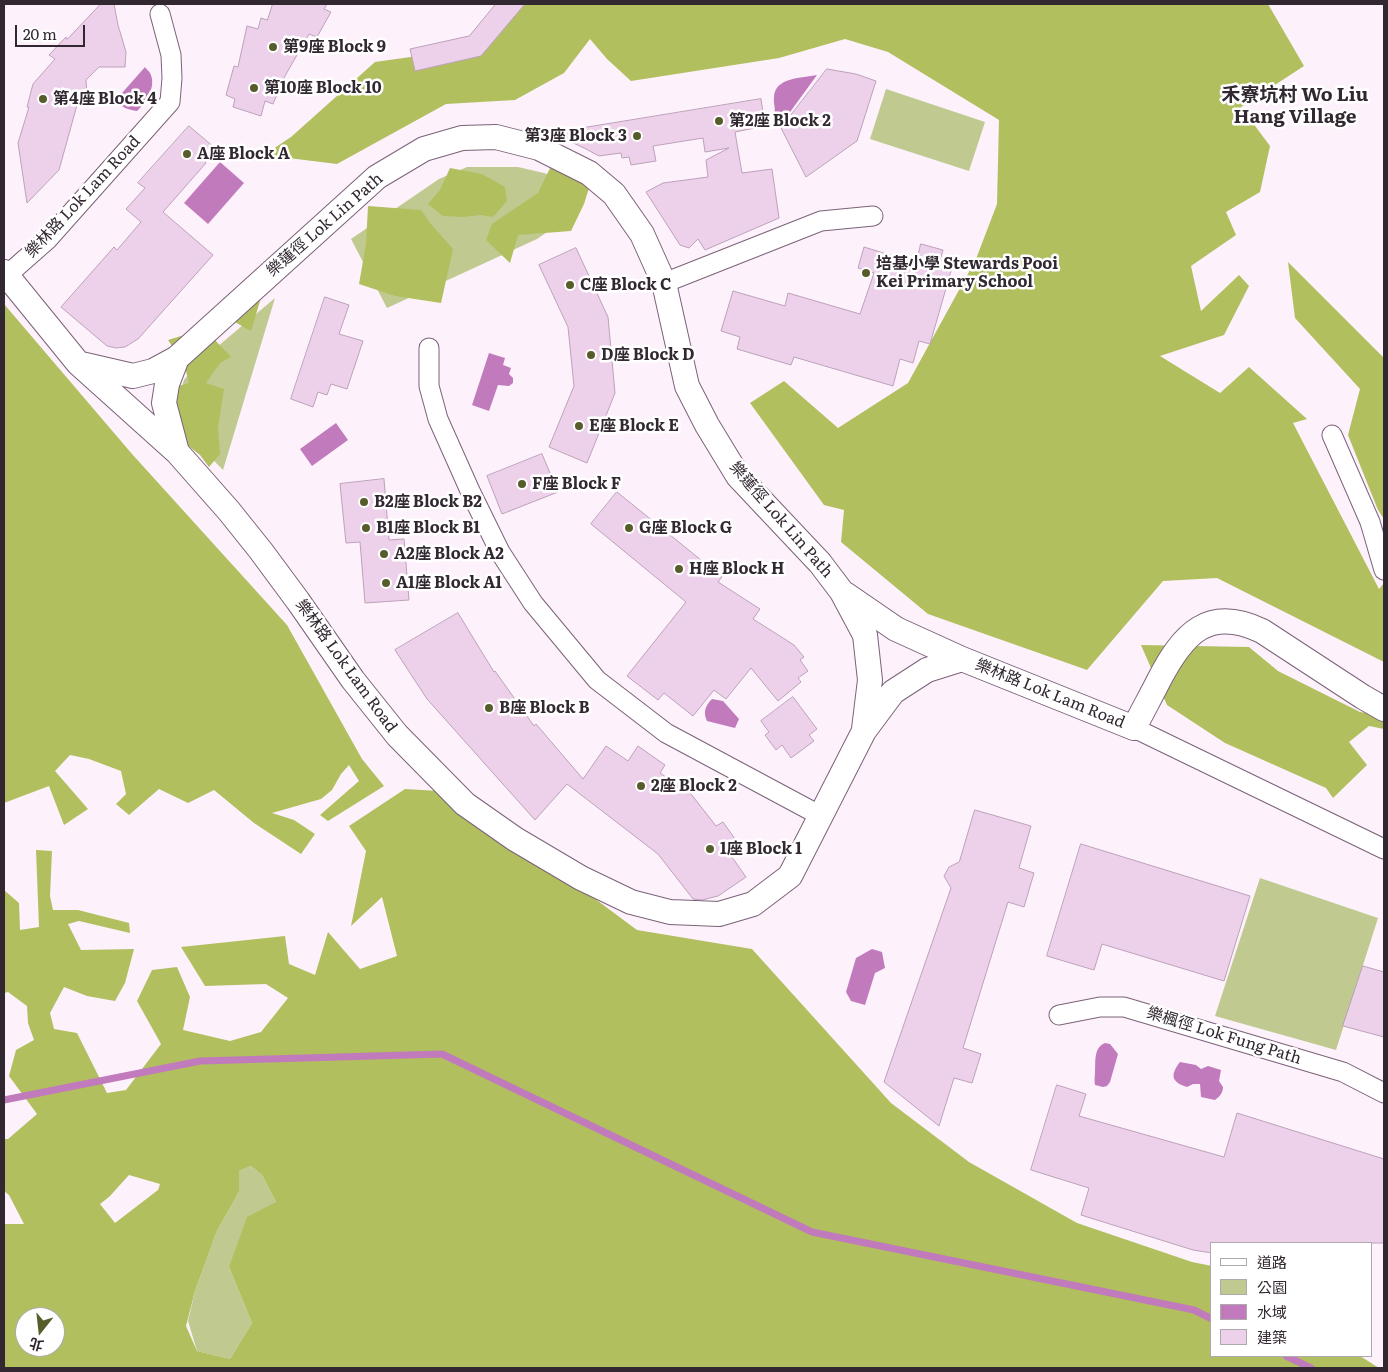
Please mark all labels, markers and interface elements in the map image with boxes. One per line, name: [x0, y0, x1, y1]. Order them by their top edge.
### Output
scale bar: [18, 15, 88, 47]
text: 20 m: [23, 22, 57, 45]
place label: 第9座 Block 9: [283, 37, 386, 57]
marker: 第9座 Block 9: [267, 41, 279, 53]
place label: 第10座 Block 10: [264, 78, 382, 98]
marker: 第10座 Block 10: [248, 82, 260, 94]
district label: 禾寮坑村 Wo Liu Hang Village: [1222, 84, 1368, 128]
place label: 第4座 Block 4: [53, 89, 157, 109]
marker: 第4座 Block 4: [37, 93, 49, 105]
place label: 第2座 Block 2: [729, 111, 831, 131]
marker: 第2座 Block 2: [713, 115, 725, 127]
place label: 第3座 Block 3: [525, 126, 627, 146]
marker: 第3座 Block 3: [631, 130, 643, 142]
street label: 樂林路 Lok Lam Road: [22, 132, 144, 262]
place label: A座 Block A: [197, 144, 290, 164]
marker: A座 Block A: [181, 148, 193, 160]
street label: 樂蓮徑 Lok Lin Path: [263, 169, 387, 281]
place label: 培基小學 Stewards Pooi Kei Primary School: [876, 254, 1058, 292]
marker: 培基小學 Stewards Pooi Kei Primary School: [860, 267, 872, 279]
place label: C座 Block C: [580, 275, 671, 295]
marker: C座 Block C: [564, 279, 576, 291]
place label: D座 Block D: [601, 345, 694, 365]
marker: D座 Block D: [585, 349, 597, 361]
place label: E座 Block E: [589, 416, 679, 436]
marker: E座 Block E: [573, 420, 585, 432]
street label: 樂蓮徑 Lok Lin Path: [725, 458, 837, 582]
place label: F座 Block F: [532, 474, 621, 494]
marker: F座 Block F: [516, 478, 528, 490]
place label: B2座 Block B2: [374, 492, 482, 512]
marker: B2座 Block B2: [358, 496, 370, 508]
place label: B1座 Block B1: [376, 518, 480, 538]
place label: G座 Block G: [639, 518, 732, 538]
marker: B1座 Block B1: [360, 522, 372, 534]
marker: G座 Block G: [623, 522, 635, 534]
place label: A2座 Block A2: [394, 544, 504, 564]
marker: A2座 Block A2: [378, 548, 390, 560]
place label: H座 Block H: [689, 559, 784, 579]
marker: H座 Block H: [673, 563, 685, 575]
place label: A1座 Block A1: [396, 573, 502, 593]
marker: A1座 Block A1: [380, 577, 392, 589]
street label: 樂林路 Lok Lam Road: [291, 596, 401, 736]
street label: 樂林路 Lok Lam Road: [972, 655, 1128, 733]
place label: B座 Block B: [499, 698, 590, 718]
marker: B座 Block B: [483, 702, 495, 714]
place label: 2座 Block 2: [651, 776, 737, 796]
marker: 2座 Block 2: [635, 780, 647, 792]
place label: 1座 Block 1: [720, 839, 802, 859]
marker: 1座 Block 1: [704, 843, 716, 855]
street label: 樂楓徑 Lok Fung Path: [1144, 1003, 1304, 1069]
legend: [1210, 1242, 1373, 1357]
text: 道路: [1257, 1250, 1287, 1273]
text: 公園: [1257, 1275, 1287, 1298]
text: 水域: [1257, 1300, 1287, 1323]
north arrow: [15, 1307, 65, 1357]
text: 建築: [1257, 1325, 1287, 1348]
text: 北: [27, 1334, 46, 1357]

